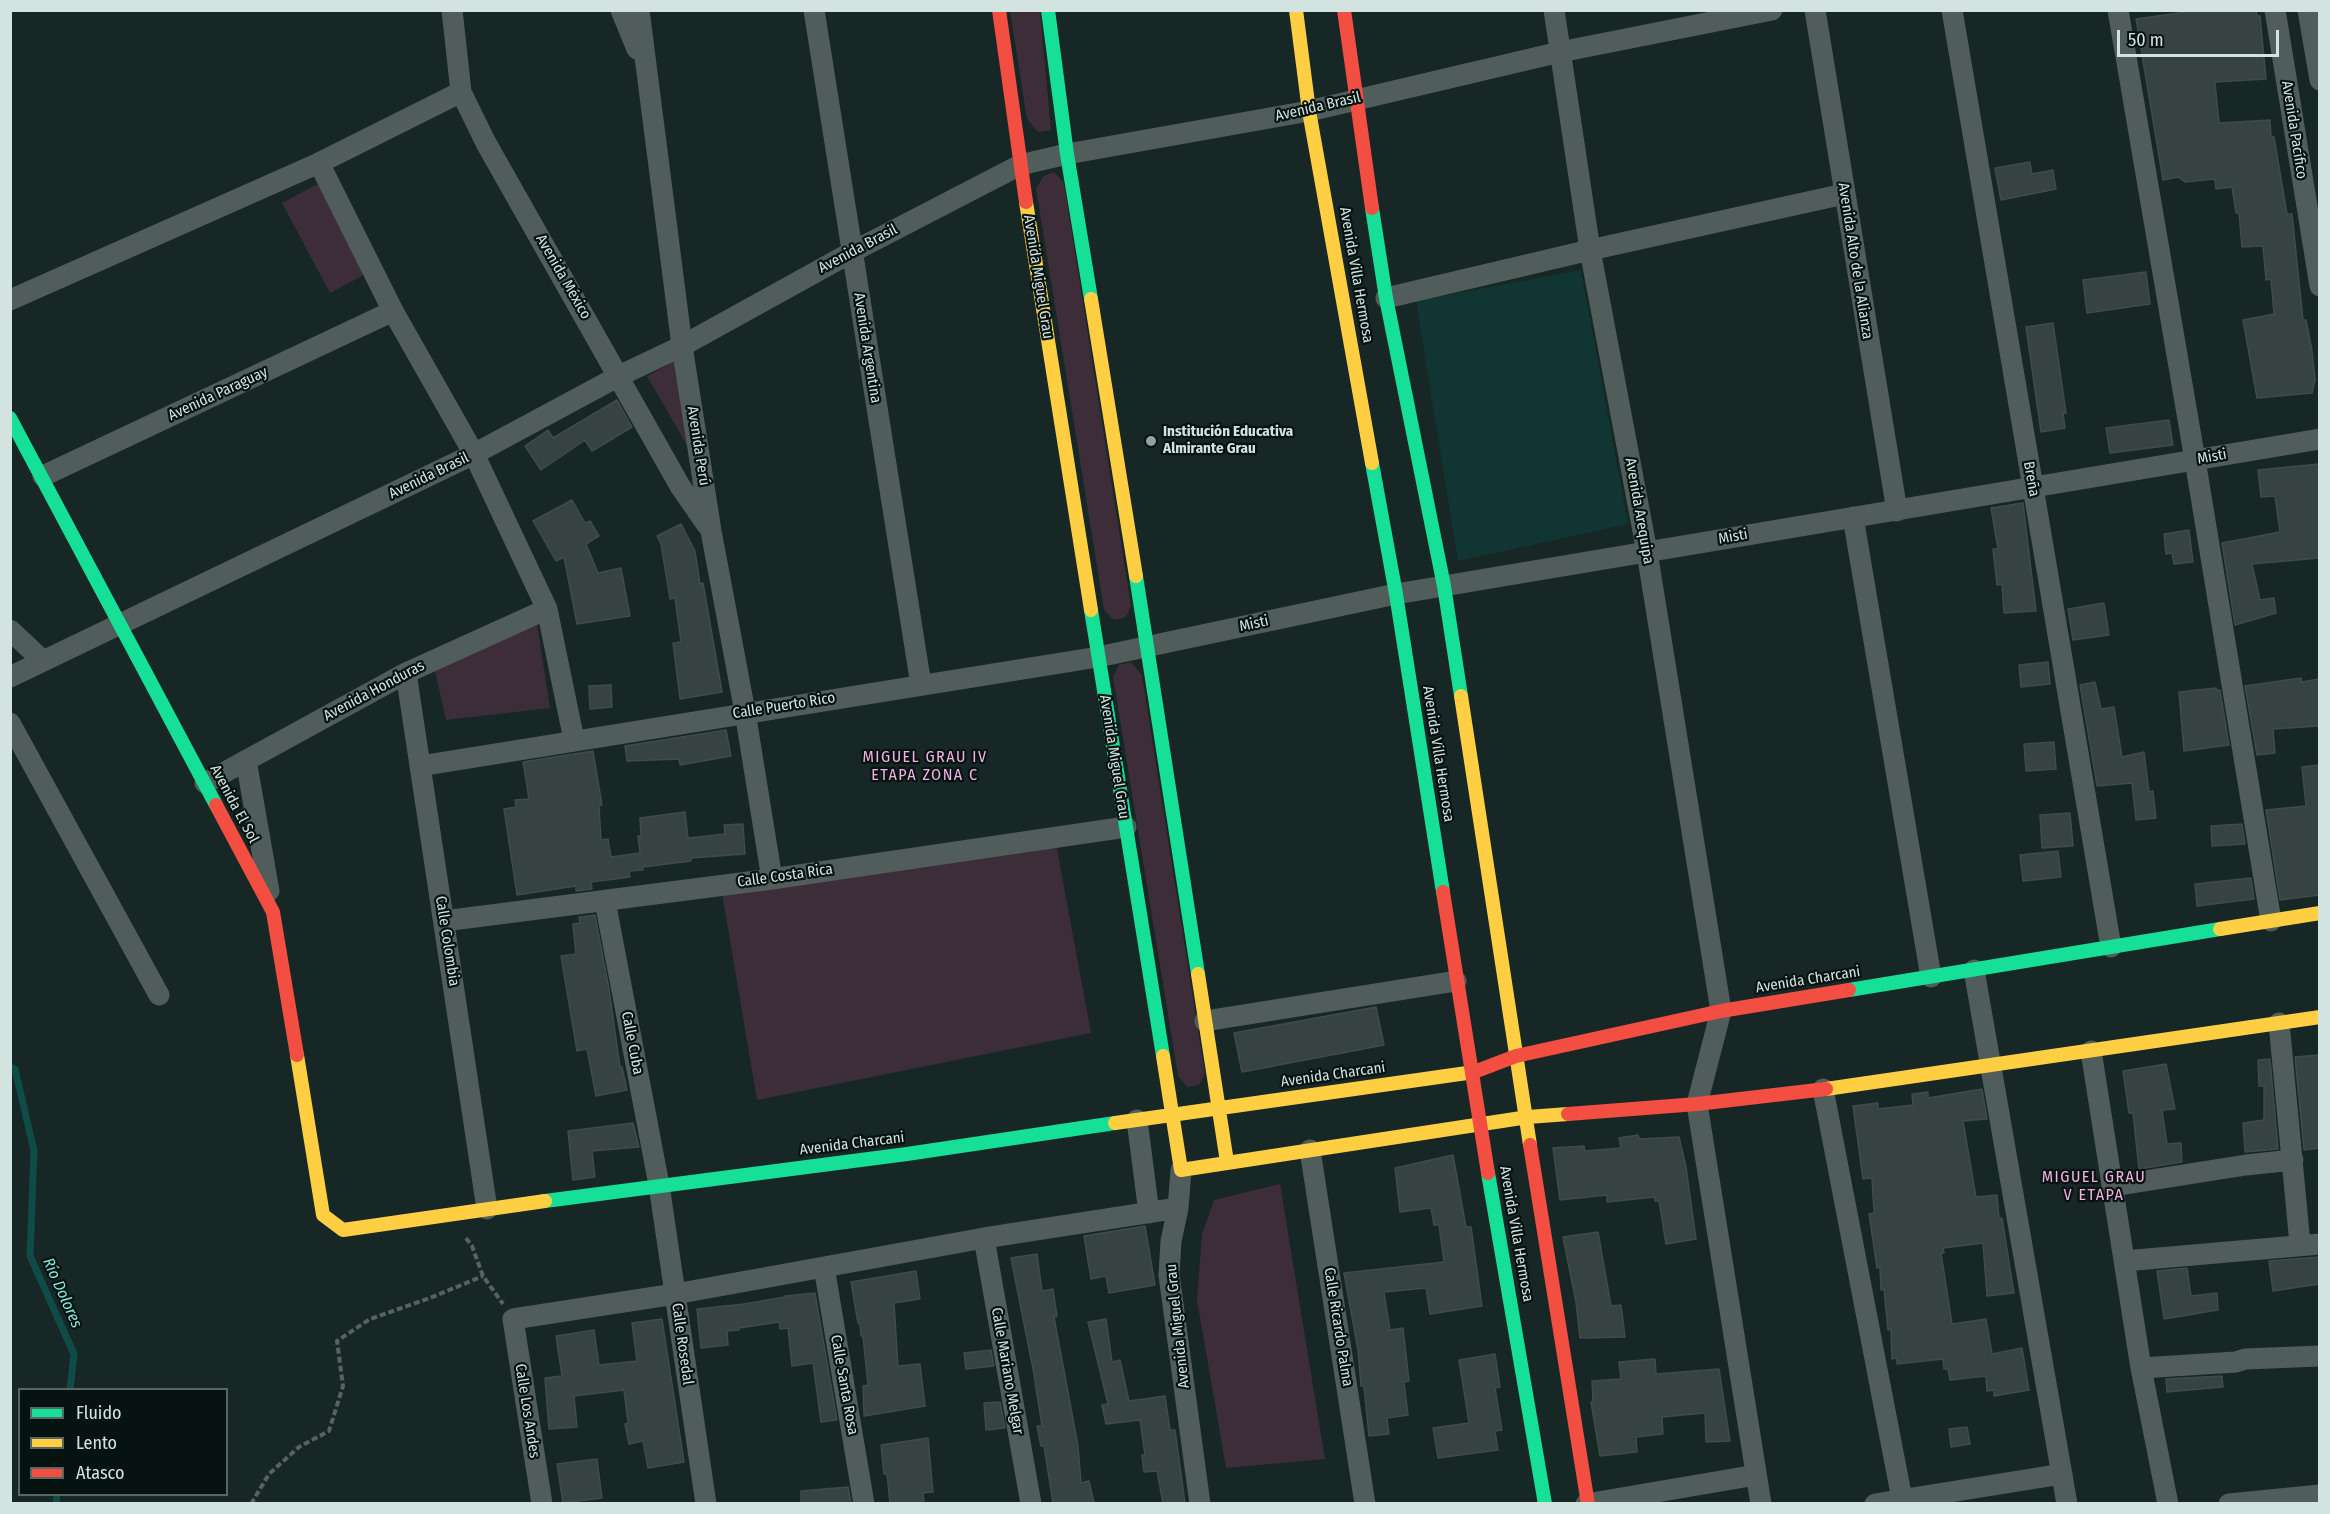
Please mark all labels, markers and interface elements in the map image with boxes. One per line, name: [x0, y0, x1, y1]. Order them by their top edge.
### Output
scale bar: [2120, 18, 2282, 56]
text: 50 m: [2128, 29, 2164, 51]
street label: Avenida Pacífico: [2277, 80, 2311, 180]
street label: Avenida Brasil: [1274, 88, 1362, 126]
street label: Avenida Alto de la Alianza: [1834, 181, 1876, 341]
street label: Avenida Villa Hermosa: [1335, 206, 1377, 344]
street label: Avenida Miguel Grau: [1019, 214, 1057, 340]
street label: Avenida Brasil: [815, 221, 901, 277]
street label: Avenida México: [531, 231, 595, 323]
street label: Avenida Argentina: [849, 292, 885, 404]
street label: Avenida Paraguay: [166, 363, 270, 425]
street label: Avenida Perú: [683, 405, 713, 487]
place label: Institución Educativa Almirante Grau: [1163, 423, 1293, 458]
marker: Institución Educativa Almirante Grau: [1144, 434, 1158, 448]
street label: Misti: [2196, 446, 2228, 468]
street label: Avenida Brasil: [386, 449, 472, 503]
street label: Avenida Arequipa: [1621, 457, 1657, 565]
street label: Breña: [2019, 460, 2043, 498]
street label: Misti: [1717, 526, 1749, 548]
street label: Misti: [1238, 612, 1270, 636]
street label: Avenida Honduras: [320, 657, 428, 725]
street label: Avenida Villa Hermosa: [1418, 685, 1458, 823]
street label: Calle Puerto Rico: [731, 689, 837, 723]
street label: Avenida Miguel Grau: [1095, 694, 1133, 820]
district label: MIGUEL GRAU IV ETAPA ZONA C: [862, 748, 988, 786]
street label: Avenida El Sol: [206, 762, 262, 846]
street label: Calle Costa Rica: [736, 860, 834, 892]
street label: Calle Colombia: [431, 895, 463, 987]
street label: Avenida Charcani: [1755, 963, 1861, 997]
street label: Calle Cuba: [617, 1010, 647, 1076]
street label: Avenida Charcani: [1280, 1059, 1386, 1091]
street label: Avenida Charcani: [799, 1129, 905, 1159]
street label: Avenida Villa Hermosa: [1495, 1165, 1537, 1303]
district label: MIGUEL GRAU V ETAPA: [2042, 1168, 2146, 1206]
water label: Río Dolores: [38, 1255, 86, 1331]
street label: Avenida Miguel Grau: [1163, 1263, 1193, 1389]
street label: Calle Ricardo Palma: [1320, 1266, 1356, 1388]
street label: Calle Rosedal: [667, 1302, 697, 1386]
street label: Calle Mariano Melgar: [987, 1306, 1027, 1436]
street label: Calle Santa Rosa: [826, 1334, 862, 1436]
street label: Calle Los Andes: [511, 1363, 543, 1459]
legend: [18, 1388, 228, 1496]
text: Fluido: [76, 1402, 122, 1424]
text: Lento: [76, 1432, 117, 1454]
text: Atasco: [76, 1462, 124, 1484]

